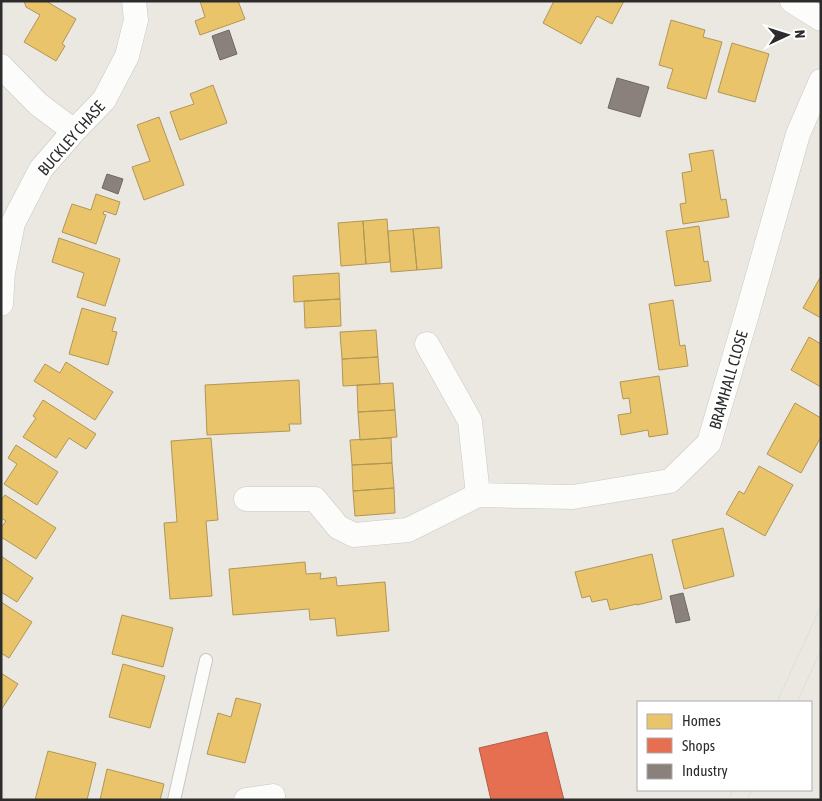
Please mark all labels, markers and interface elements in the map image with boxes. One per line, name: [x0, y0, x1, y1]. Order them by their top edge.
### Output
north arrow: [762, 10, 812, 60]
text: N: [792, 29, 808, 39]
street label: BUCKLEY CHASE: [34, 97, 108, 179]
street label: BRAMHALL CLOSE: [705, 328, 751, 431]
legend: [637, 701, 812, 791]
text: Homes: [682, 712, 721, 729]
text: Shops: [682, 737, 715, 754]
text: Industry: [682, 762, 728, 779]

